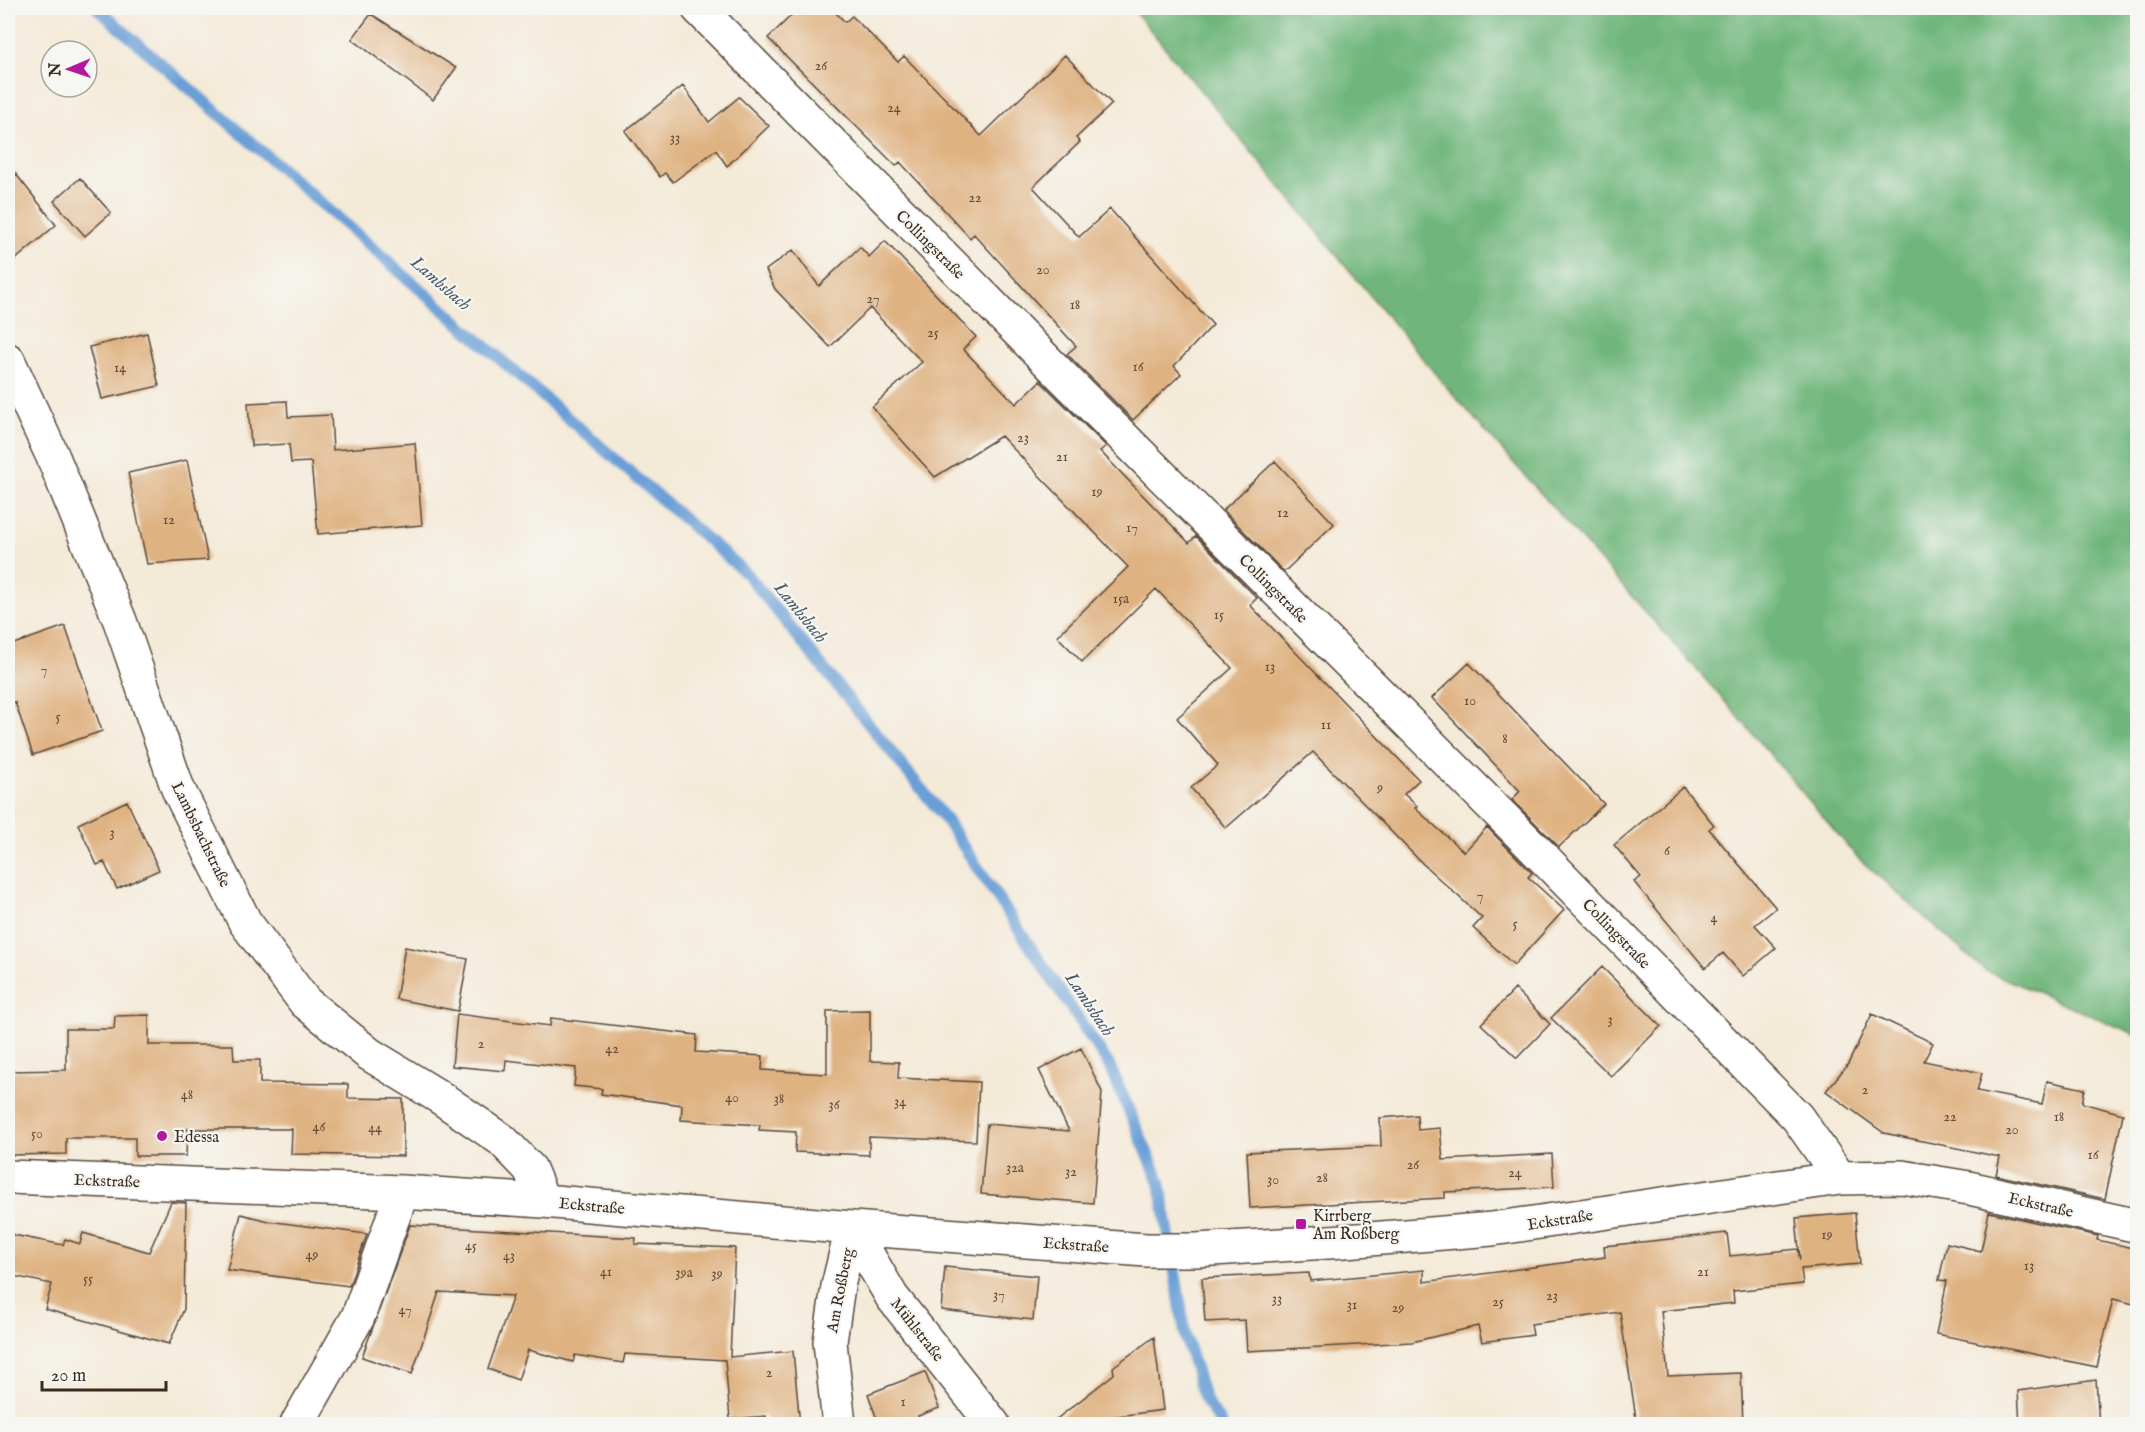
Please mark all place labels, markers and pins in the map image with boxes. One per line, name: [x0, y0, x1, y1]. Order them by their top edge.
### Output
place label: Edessa: [174, 1128, 219, 1148]
marker: Edessa: [155, 1129, 169, 1143]
place label: Kirrberg Am Roßberg: [1312, 1207, 1399, 1245]
marker: Kirrberg Am Roßberg: [1294, 1217, 1308, 1231]

